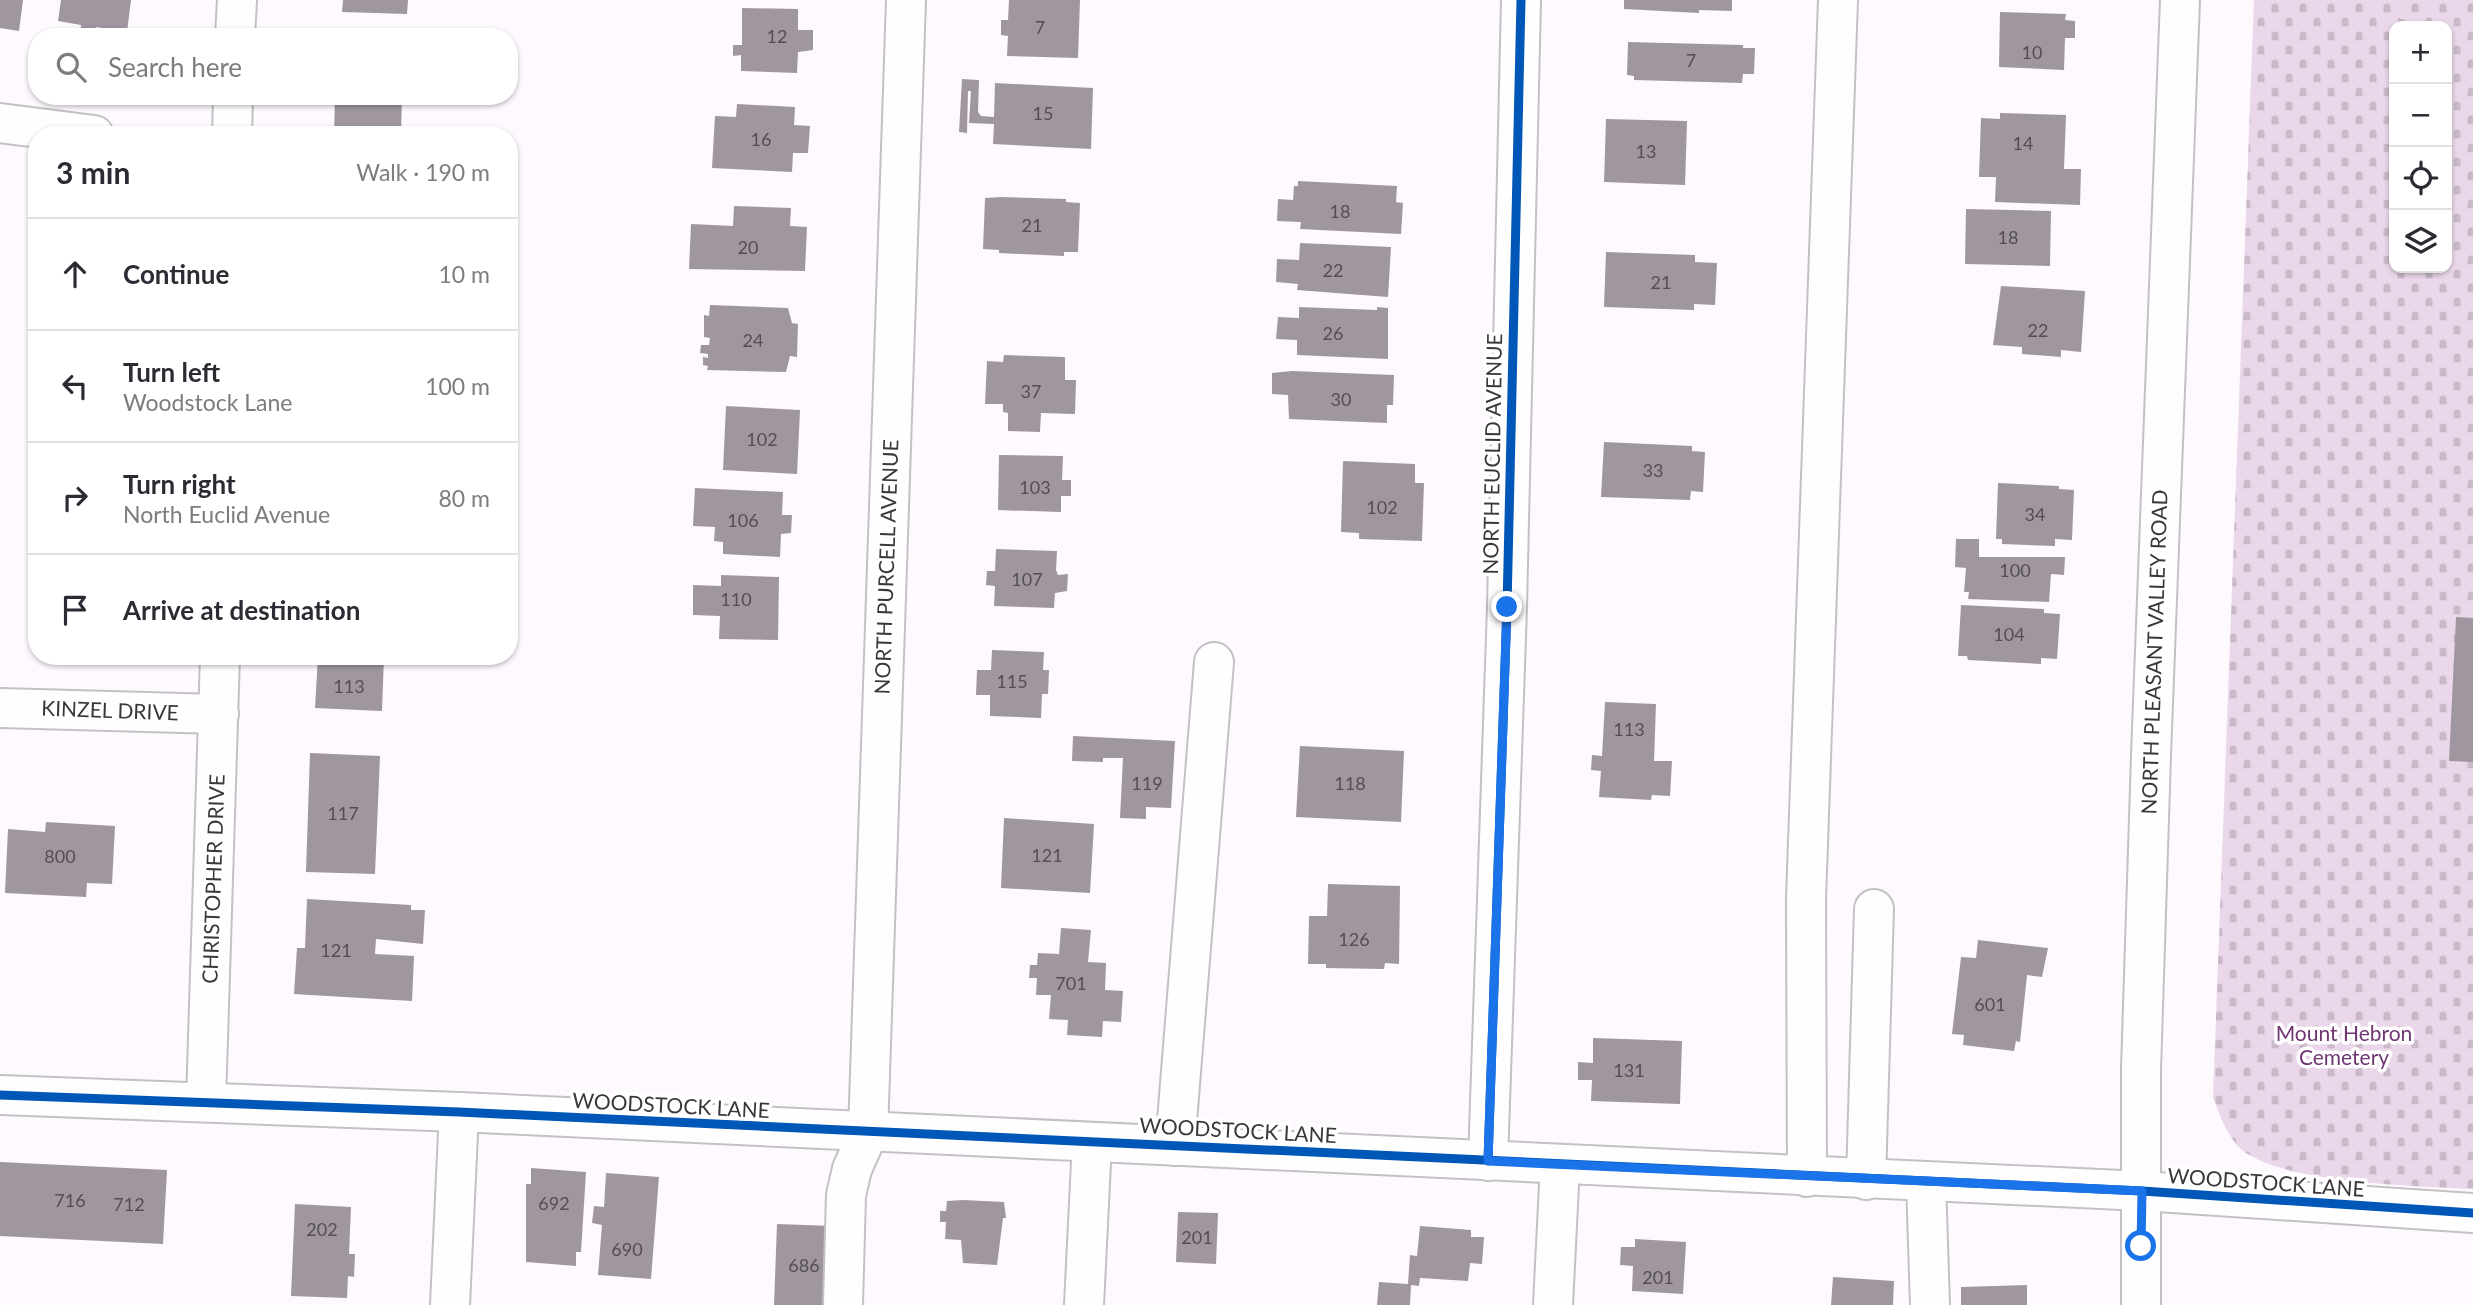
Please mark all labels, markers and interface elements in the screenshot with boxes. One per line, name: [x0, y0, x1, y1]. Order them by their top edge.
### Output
house number: 7: [1035, 16, 1045, 38]
map controls: [2389, 21, 2452, 273]
button: +: [2389, 21, 2452, 84]
house number: 12: [767, 25, 787, 47]
search box: [28, 28, 518, 105]
house number: 10: [2022, 41, 2042, 63]
icon: search: [52, 48, 90, 86]
house number: 7: [1686, 49, 1696, 71]
text: Search here: [108, 51, 242, 83]
button: −: [2389, 84, 2452, 147]
house number: 15: [1033, 102, 1053, 124]
house number: 16: [751, 128, 771, 150]
house number: 14: [2013, 132, 2033, 154]
house number: 13: [1636, 140, 1656, 162]
button: locate: [2389, 147, 2452, 210]
text: 3 min: [56, 154, 130, 190]
text: Walk · 190 m: [356, 158, 490, 186]
house number: 18: [1330, 200, 1350, 222]
button: layers: [2389, 210, 2452, 273]
house number: 21: [1022, 214, 1042, 236]
house number: 18: [1998, 226, 2018, 248]
house number: 20: [738, 236, 758, 258]
icon: ahead: [56, 255, 94, 293]
text: Continue: [123, 258, 229, 290]
house number: 22: [1323, 259, 1343, 281]
text: 10 m: [439, 260, 490, 288]
house number: 21: [1651, 271, 1671, 293]
house number: 22: [2028, 319, 2048, 341]
house number: 26: [1323, 322, 1343, 344]
house number: 24: [743, 329, 763, 351]
street label: NORTH EUCLID AVENUE: [1477, 333, 1506, 575]
text: Turn left: [123, 356, 220, 388]
icon: left: [56, 367, 94, 405]
text: 100 m: [425, 372, 490, 400]
house number: 37: [1021, 380, 1041, 402]
text: Woodstock Lane: [123, 388, 292, 416]
house number: 30: [1331, 388, 1351, 410]
house number: 102: [746, 428, 778, 450]
street label: NORTH PURCELL AVENUE: [869, 439, 902, 695]
house number: 33: [1643, 459, 1663, 481]
text: Turn right: [123, 468, 236, 500]
house number: 103: [1019, 476, 1051, 498]
icon: right: [56, 479, 94, 517]
text: 80 m: [439, 484, 490, 512]
street label: NORTH PLEASANT VALLEY ROAD: [2135, 489, 2172, 815]
house number: 102: [1366, 496, 1398, 518]
text: North Euclid Avenue: [123, 500, 330, 528]
house number: 34: [2025, 503, 2045, 525]
house number: 106: [727, 509, 759, 531]
house number: 100: [1999, 559, 2031, 581]
house number: 107: [1011, 568, 1043, 590]
house number: 110: [720, 588, 752, 610]
icon: arrive: [56, 591, 94, 629]
route end: [1491, 591, 1522, 622]
text: Arrive at destination: [123, 594, 360, 626]
house number: 104: [1993, 623, 2025, 645]
house number: 115: [996, 670, 1028, 692]
house number: 113: [333, 675, 365, 697]
street label: KINZEL DRIVE: [41, 695, 179, 724]
house number: 113: [1613, 718, 1645, 740]
house number: 119: [1131, 772, 1163, 794]
house number: 118: [1334, 772, 1366, 794]
street label: CHRISTOPHER DRIVE: [196, 774, 229, 984]
house number: 117: [327, 802, 359, 824]
house number: 121: [1031, 844, 1063, 866]
house number: 800: [44, 845, 76, 867]
house number: 126: [1338, 928, 1370, 950]
house number: 121: [320, 939, 352, 961]
house number: 701: [1055, 972, 1087, 994]
house number: 601: [1974, 993, 2006, 1015]
park label: Mount Hebron Cemetery: [2276, 1020, 2412, 1069]
house number: 131: [1613, 1059, 1645, 1081]
street label: WOODSTOCK LANE: [572, 1087, 770, 1122]
street label: WOODSTOCK LANE: [1139, 1112, 1337, 1147]
street label: WOODSTOCK LANE: [2167, 1162, 2366, 1201]
house number: 716: [54, 1189, 86, 1211]
house number: 692: [538, 1192, 570, 1214]
house number: 712: [113, 1193, 145, 1215]
house number: 202: [306, 1218, 338, 1240]
house number: 201: [1181, 1226, 1213, 1248]
route start: [2125, 1230, 2156, 1261]
house number: 690: [611, 1238, 643, 1260]
house number: 686: [788, 1254, 820, 1276]
house number: 201: [1642, 1266, 1674, 1288]

